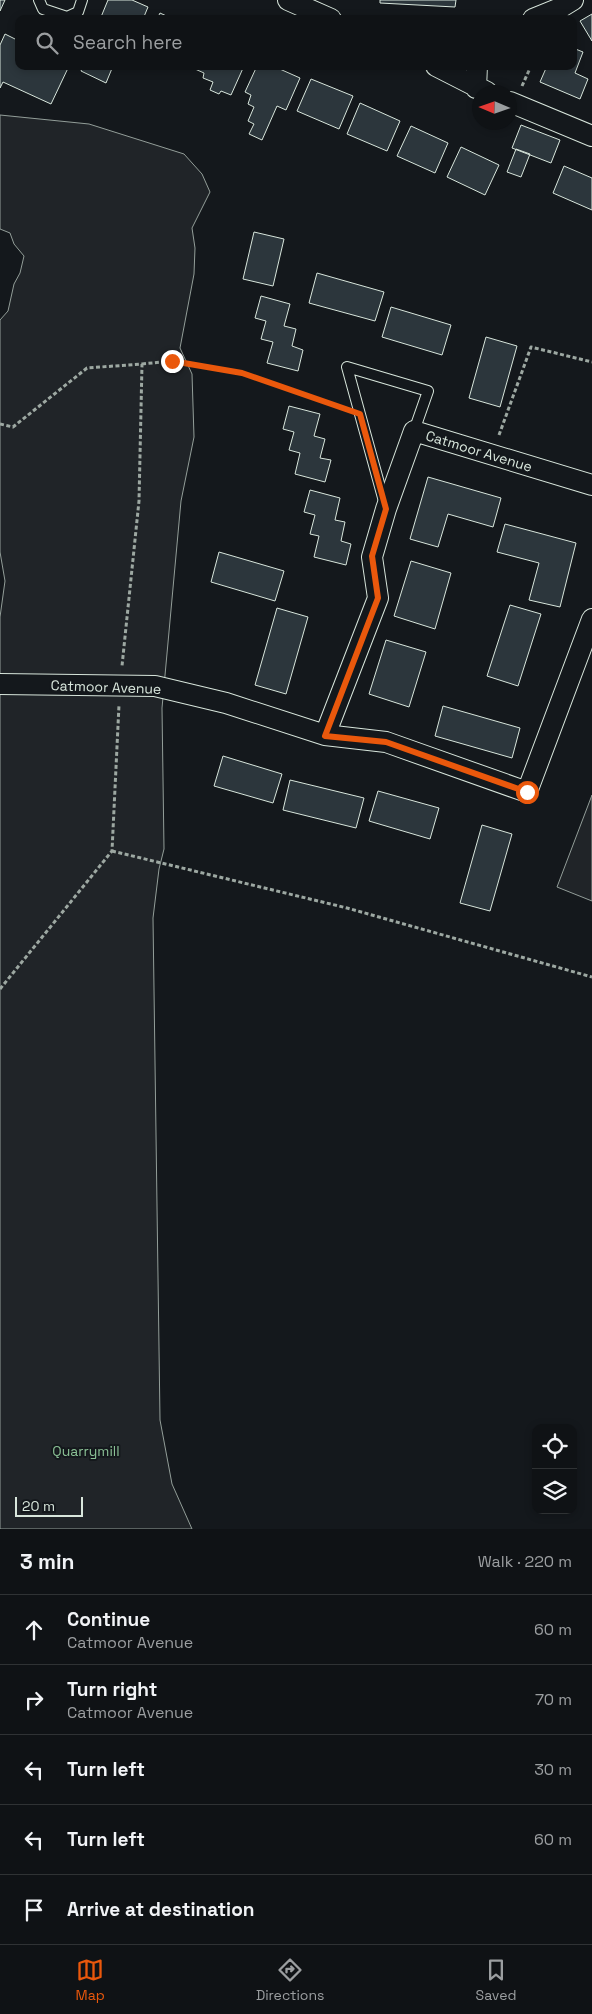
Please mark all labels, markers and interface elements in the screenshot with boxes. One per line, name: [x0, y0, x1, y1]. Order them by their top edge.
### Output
search box: [15, 15, 577, 70]
icon: search: [33, 29, 61, 57]
text: Search here: [73, 30, 183, 55]
north arrow: [472, 85, 517, 130]
route end: [161, 350, 184, 373]
street label: Catmoor Avenue: [424, 426, 534, 476]
street label: Catmoor Avenue: [50, 676, 162, 698]
route start: [516, 781, 539, 804]
map controls: [532, 1424, 577, 1514]
button: locate: [532, 1424, 577, 1469]
park label: Quarrymill: [52, 1442, 120, 1460]
button: layers: [532, 1469, 577, 1514]
scale bar: [15, 1494, 82, 1517]
text: 20 m: [22, 1497, 55, 1515]
text: 3 min: [20, 1548, 75, 1575]
text: Walk · 220 m: [478, 1551, 572, 1572]
text: Continue: [67, 1607, 150, 1632]
icon: ahead: [20, 1616, 48, 1644]
text: 60 m: [534, 1619, 572, 1640]
text: Catmoor Avenue: [67, 1632, 193, 1653]
text: Turn right: [67, 1677, 157, 1702]
icon: right: [20, 1686, 48, 1714]
text: 70 m: [535, 1689, 572, 1710]
text: Catmoor Avenue: [67, 1702, 193, 1723]
icon: left: [20, 1756, 48, 1784]
text: Turn left: [67, 1757, 145, 1782]
text: 30 m: [534, 1759, 572, 1780]
icon: left: [20, 1826, 48, 1854]
text: Turn left: [67, 1827, 145, 1852]
text: 60 m: [534, 1829, 572, 1850]
icon: arrive: [20, 1896, 48, 1924]
text: Arrive at destination: [67, 1897, 255, 1922]
tab: Map: [76, 1956, 105, 2004]
tab: Directions: [256, 1956, 324, 2004]
tab: Saved: [476, 1956, 516, 2004]

